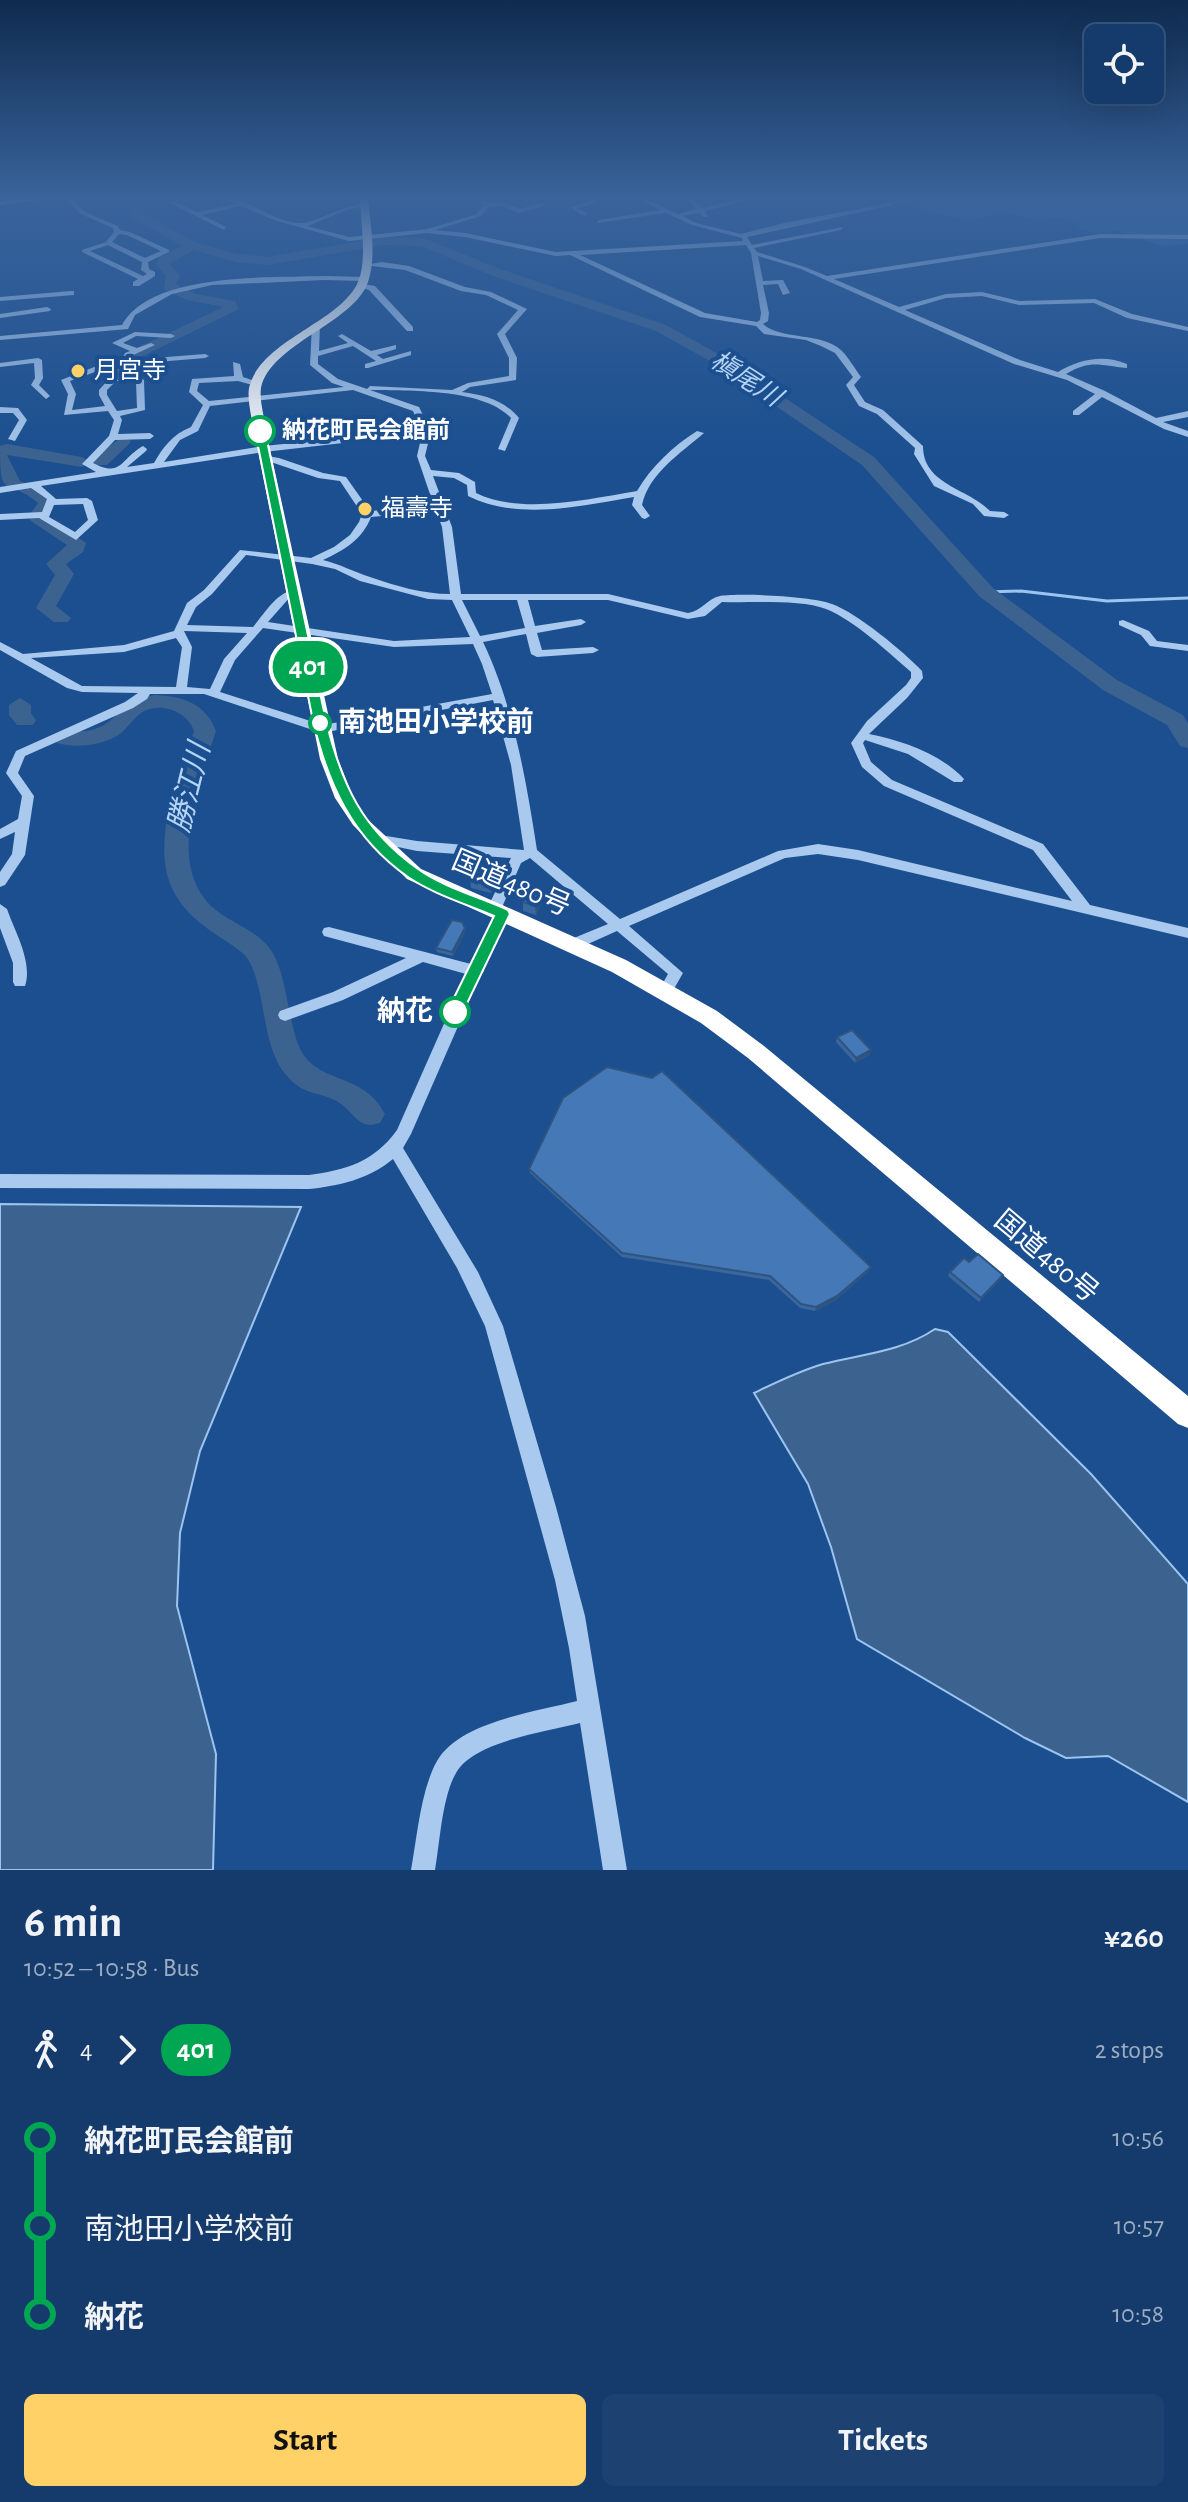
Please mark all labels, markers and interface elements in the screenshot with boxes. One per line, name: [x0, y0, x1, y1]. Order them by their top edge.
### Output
map controls: [1084, 24, 1164, 104]
button: locate: [1084, 24, 1164, 104]
water label: 槇尾川: [706, 346, 789, 413]
place label: 月宮寺: [94, 357, 166, 383]
marker: 月宮寺: [69, 362, 87, 380]
marker: 納花町民会館前: [245, 416, 275, 446]
place label: 納花町民会館前: [282, 417, 450, 443]
place label: 福壽寺: [381, 495, 453, 521]
marker: 福壽寺: [356, 500, 374, 518]
line badge: 401: [262, 641, 354, 693]
text: 401: [289, 653, 327, 681]
place label: 南池田小学校前: [338, 706, 534, 737]
marker: 南池田小学校前: [309, 712, 331, 734]
water label: 勝江川: [163, 737, 216, 835]
street label: 国道480号: [448, 845, 575, 921]
place label: 納花: [377, 996, 433, 1026]
marker: 納花: [440, 997, 470, 1027]
street label: 国道480号: [989, 1204, 1104, 1308]
text: 6 min: [24, 1901, 122, 1945]
text: ¥260: [1104, 1923, 1164, 1953]
text: 10:52 – 10:58 · Bus: [24, 1955, 199, 1981]
icon: walk: [24, 2028, 68, 2072]
icon: forward: [105, 2028, 149, 2072]
text: 401: [177, 2036, 215, 2064]
text: 4: [80, 2037, 93, 2063]
text: 2 stops: [1095, 2037, 1164, 2063]
text: 10:56: [1112, 2125, 1164, 2151]
text: 納花町民会館前: [84, 2127, 294, 2157]
text: 10:57: [1114, 2213, 1164, 2239]
text: 南池田小学校前: [84, 2215, 294, 2245]
text: 10:58: [1112, 2301, 1164, 2327]
text: 納花: [84, 2303, 144, 2333]
button: Start: [24, 2394, 586, 2486]
button: Tickets: [602, 2394, 1164, 2486]

